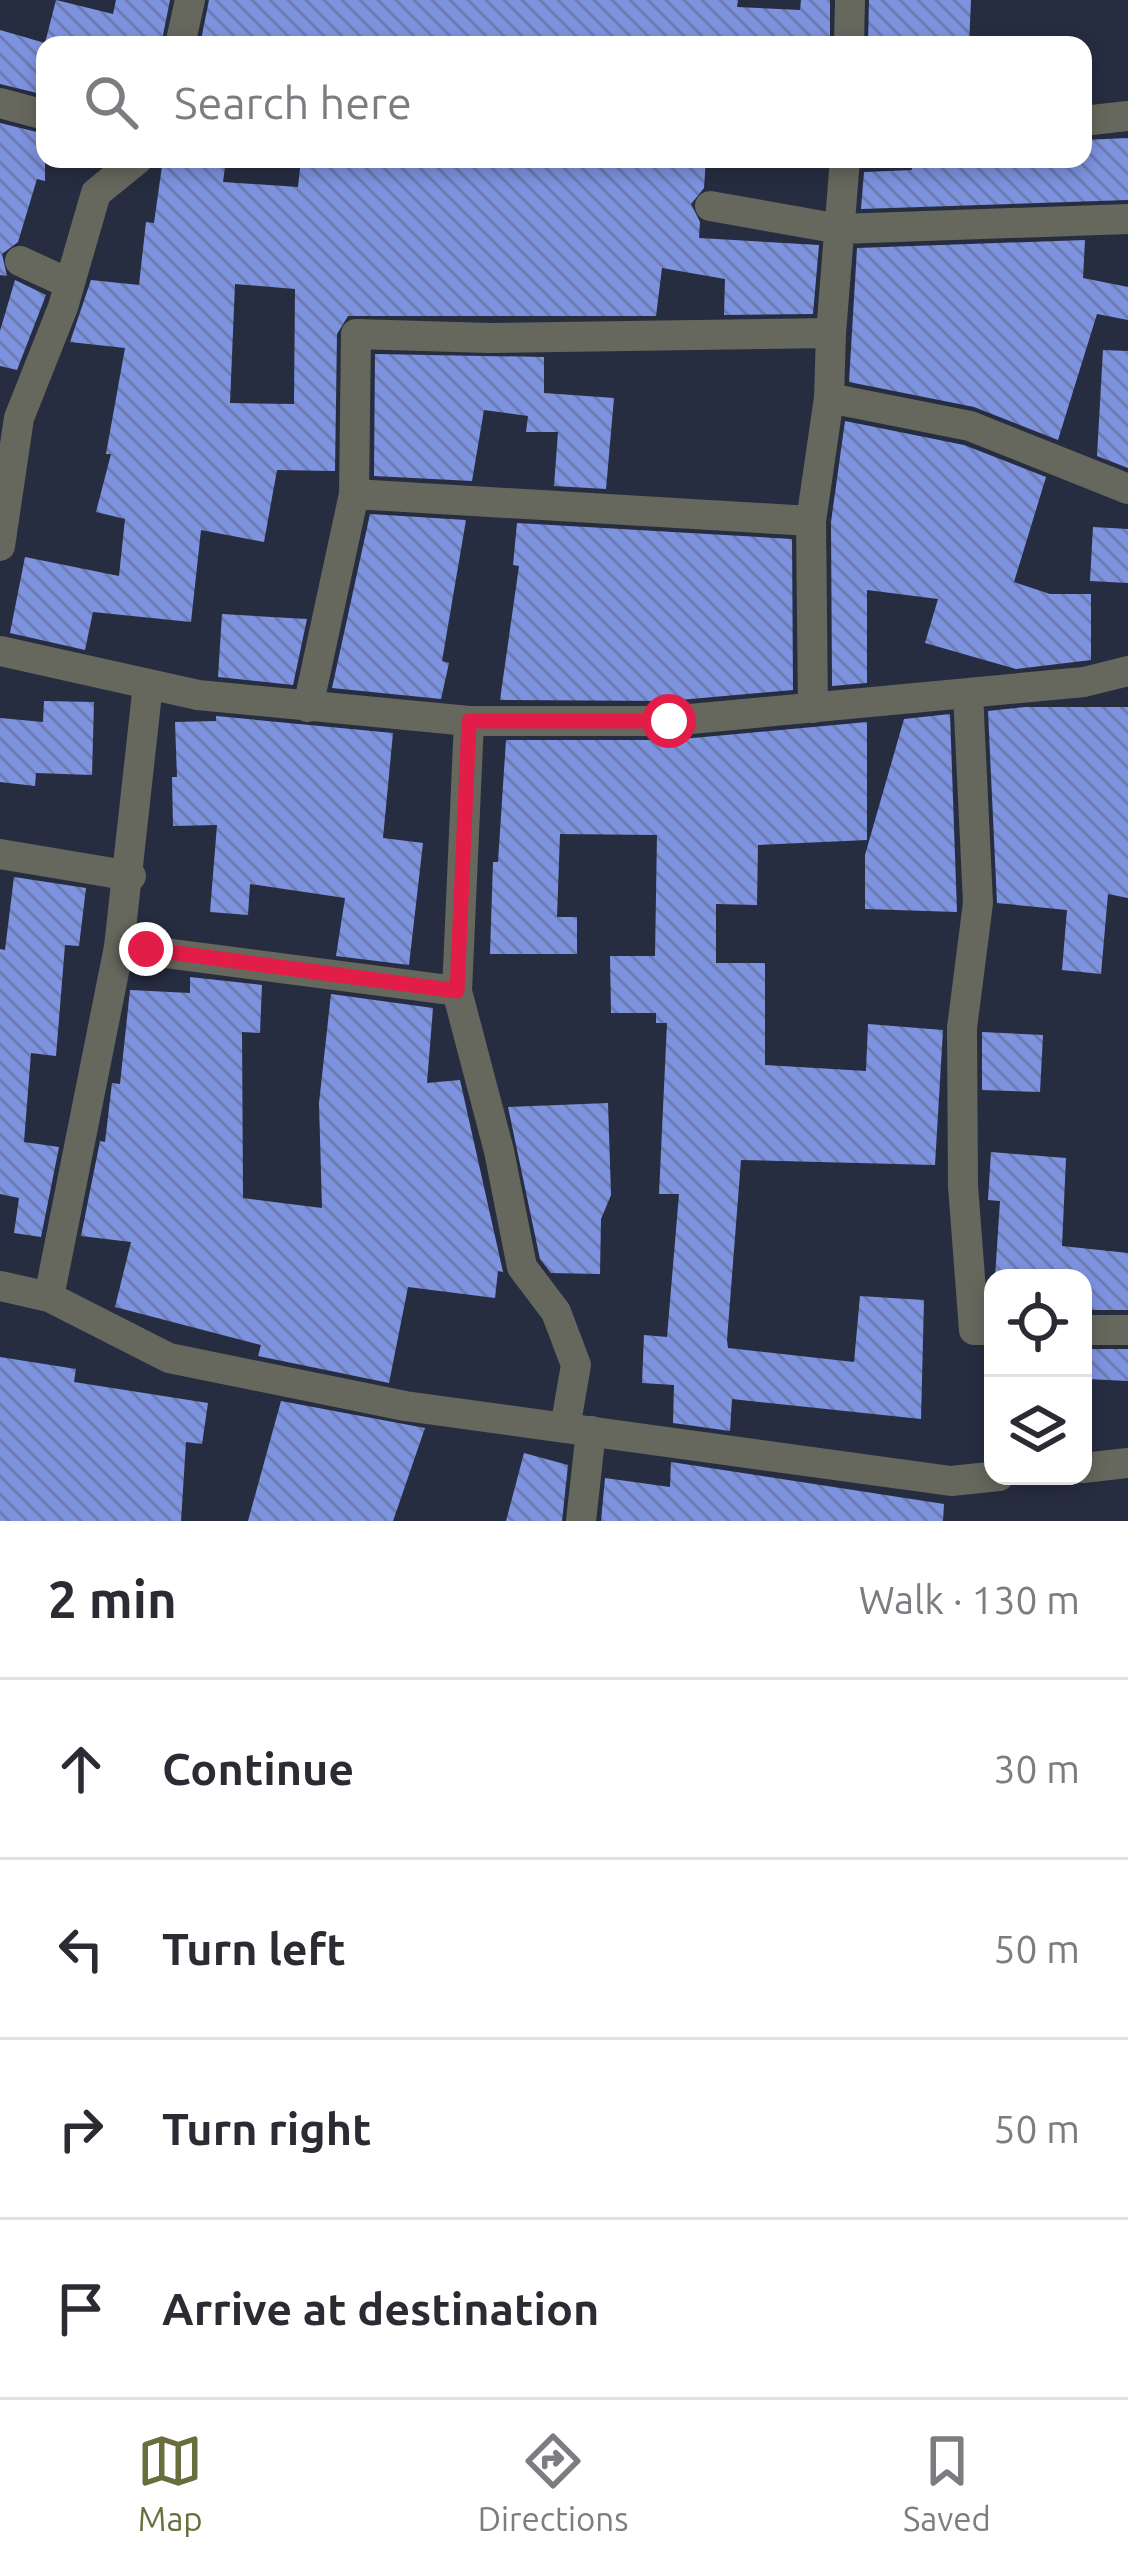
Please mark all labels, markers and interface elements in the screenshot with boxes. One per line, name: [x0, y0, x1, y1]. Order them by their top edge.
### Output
search box: [36, 36, 1092, 168]
icon: search: [78, 69, 144, 135]
text: Search here: [174, 77, 412, 128]
route start: [642, 694, 696, 748]
route end: [119, 922, 173, 976]
map controls: [984, 1269, 1092, 1485]
button: locate: [984, 1269, 1092, 1377]
button: layers: [984, 1377, 1092, 1485]
text: 2 min: [48, 1570, 177, 1628]
text: Walk · 130 m: [859, 1578, 1080, 1621]
icon: ahead: [48, 1736, 114, 1802]
text: Continue: [162, 1743, 354, 1794]
text: 30 m: [993, 1747, 1080, 1790]
icon: left: [48, 1916, 114, 1982]
text: Turn left: [162, 1923, 346, 1974]
text: 50 m: [993, 1927, 1080, 1970]
icon: right: [48, 2096, 114, 2162]
text: Turn right: [162, 2103, 371, 2154]
text: 50 m: [993, 2107, 1080, 2150]
icon: arrive: [48, 2276, 114, 2342]
text: Arrive at destination: [162, 2283, 599, 2334]
tab: Map: [137, 2428, 203, 2537]
tab: Directions: [478, 2428, 628, 2537]
tab: Saved: [903, 2428, 991, 2537]

